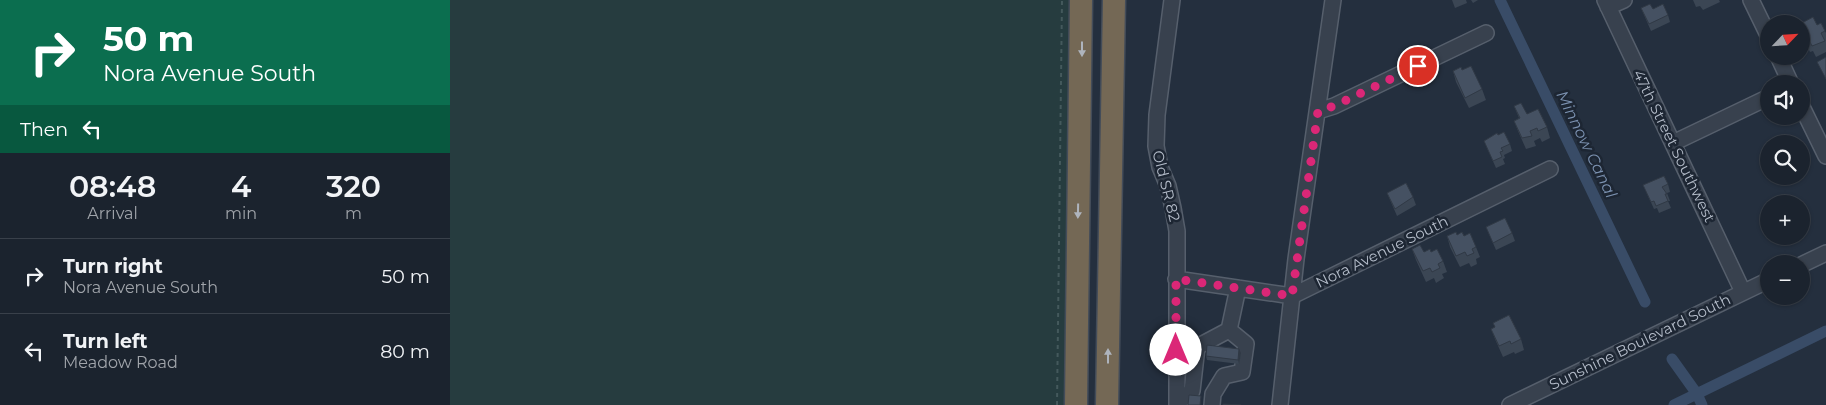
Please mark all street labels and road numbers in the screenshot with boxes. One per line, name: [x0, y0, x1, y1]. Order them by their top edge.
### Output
street label: 47th Street Southwest: [1629, 66, 1720, 225]
street label: Old SR 82: [1148, 148, 1185, 224]
street label: Nora Avenue South: [1312, 211, 1451, 292]
street label: Sunshine Boulevard South: [1546, 289, 1734, 394]

